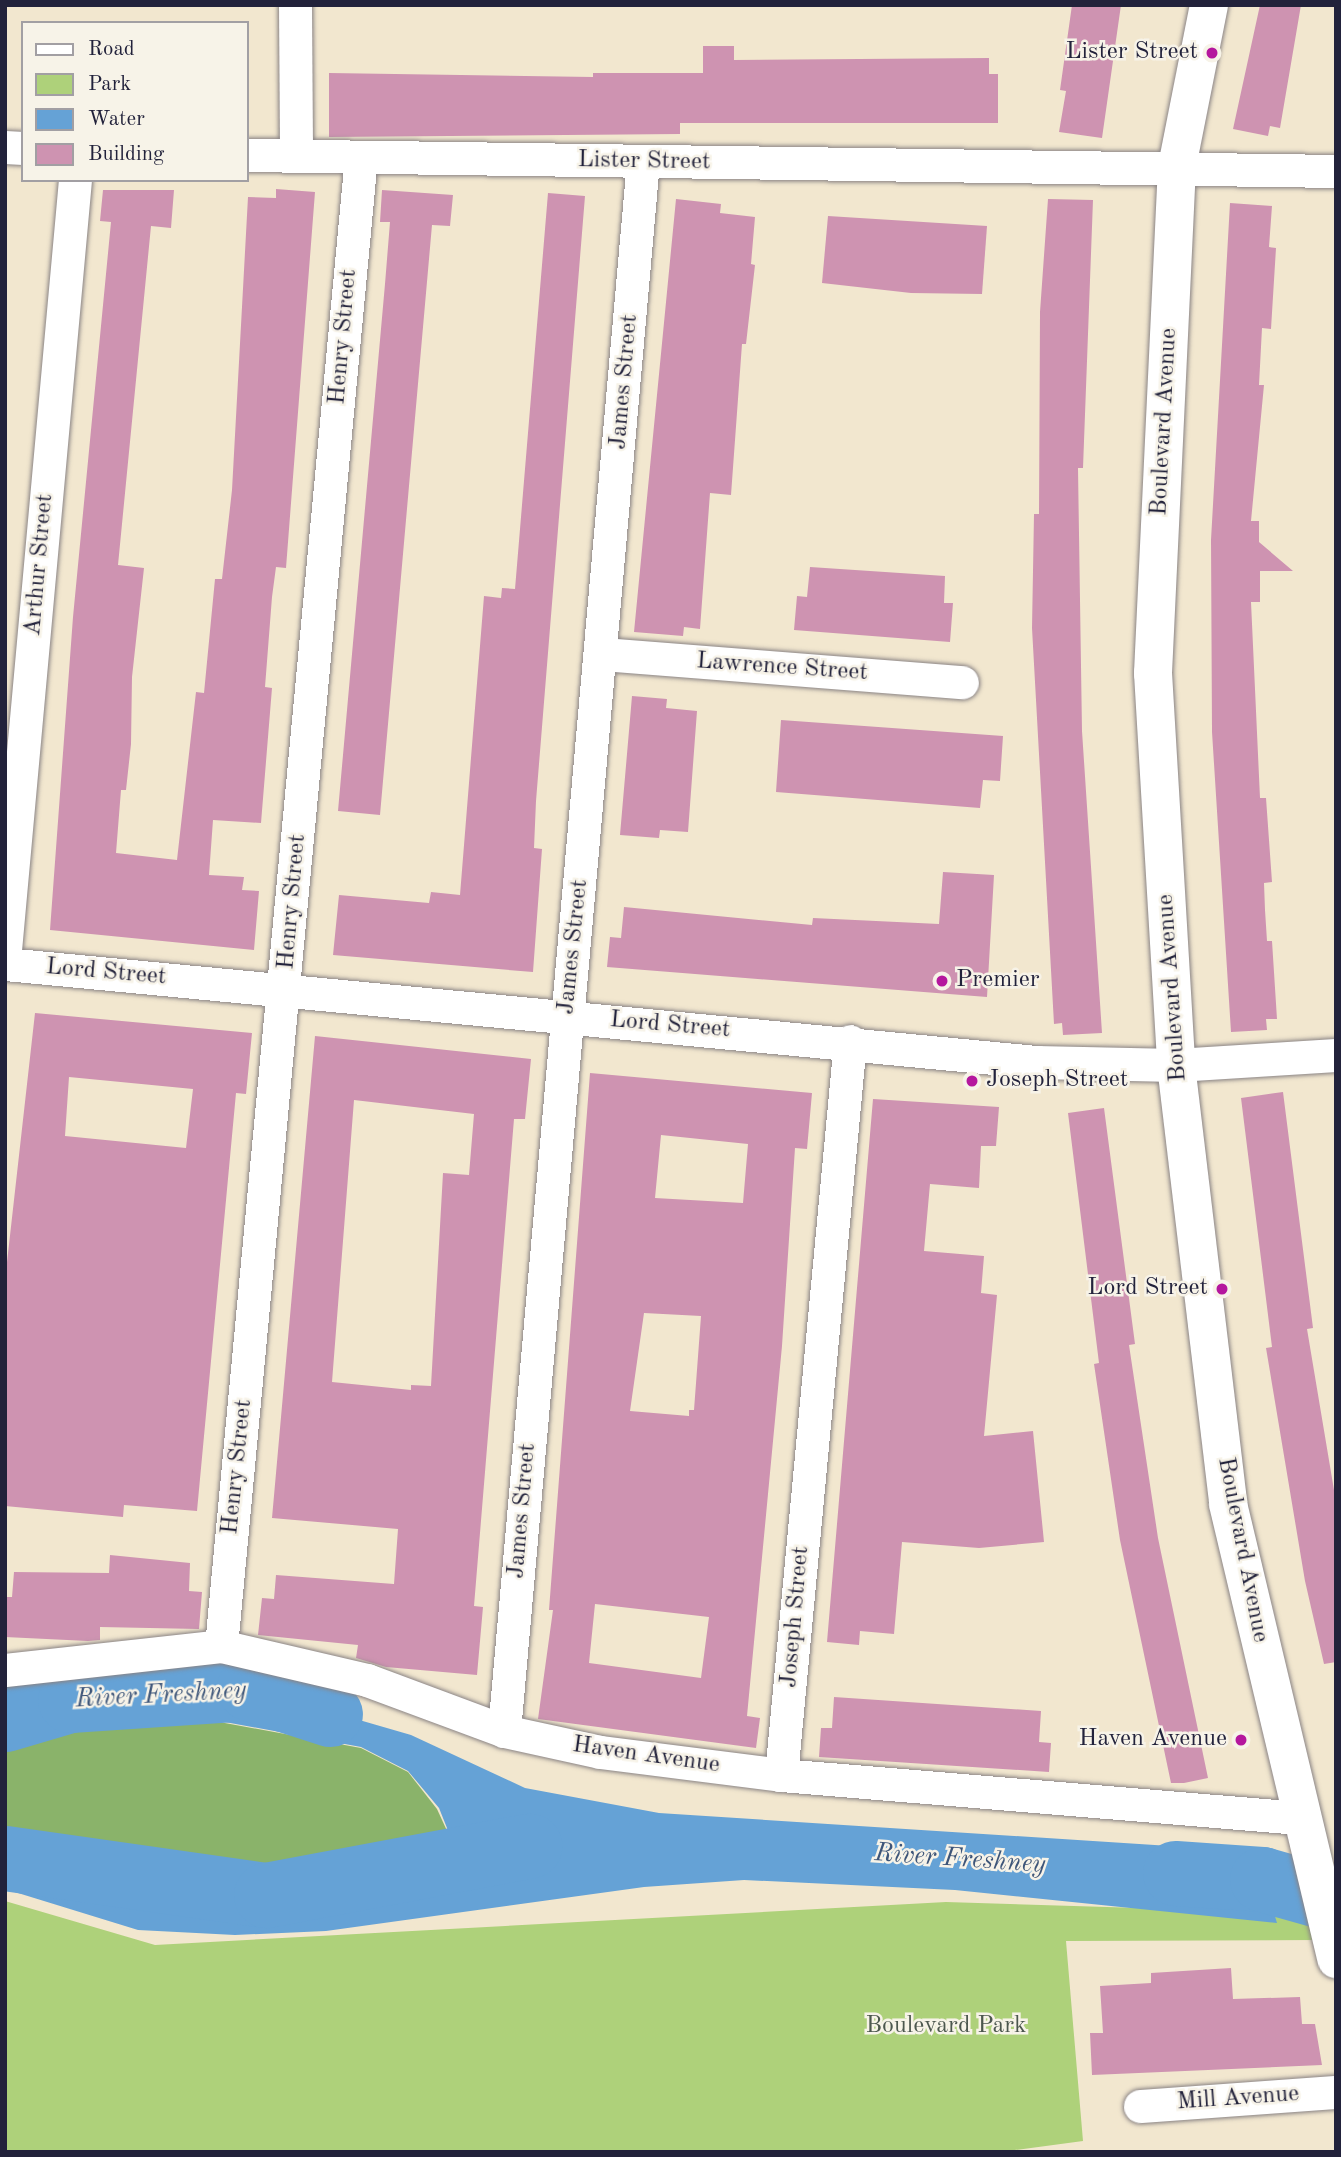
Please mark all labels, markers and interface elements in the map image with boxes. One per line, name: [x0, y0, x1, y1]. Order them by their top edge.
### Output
legend: [21, 21, 248, 182]
text: Road: [88, 39, 135, 60]
place label: Lister Street: [1065, 39, 1198, 67]
marker: Lister Street: [1204, 45, 1220, 61]
text: Park: [88, 74, 131, 95]
text: Water: [88, 109, 145, 130]
text: Building: [88, 144, 164, 165]
street label: Lister Street: [577, 146, 711, 178]
street label: Henry Street: [324, 268, 364, 406]
street label: James Street: [605, 313, 645, 451]
street label: Boulevard Avenue: [1146, 327, 1184, 517]
street label: Arthur Street: [19, 493, 61, 637]
street label: Lawrence Street: [695, 648, 869, 688]
street label: Henry Street: [273, 833, 313, 971]
street label: James Street: [553, 878, 595, 1016]
street label: Boulevard Avenue: [1152, 893, 1194, 1083]
street label: Lord Street: [45, 953, 167, 993]
place label: Premier: [956, 967, 1040, 995]
marker: Premier: [934, 973, 950, 989]
street label: Lord Street: [609, 1006, 731, 1046]
place label: Joseph Street: [986, 1067, 1128, 1095]
marker: Joseph Street: [964, 1073, 980, 1089]
place label: Lord Street: [1087, 1275, 1208, 1303]
marker: Lord Street: [1214, 1281, 1230, 1297]
street label: Henry Street: [217, 1398, 259, 1536]
street label: James Street: [503, 1442, 543, 1580]
street label: Boulevard Avenue: [1210, 1455, 1274, 1645]
street label: Joseph Street: [775, 1545, 817, 1689]
water label: River Freshney: [75, 1676, 247, 1716]
place label: Haven Avenue: [1078, 1726, 1227, 1754]
street label: Haven Avenue: [570, 1731, 722, 1781]
marker: Haven Avenue: [1233, 1732, 1249, 1748]
water label: River Freshney: [873, 1838, 1047, 1882]
park label: Boulevard Park: [865, 2013, 1027, 2041]
street label: Mill Avenue: [1176, 2080, 1300, 2118]

